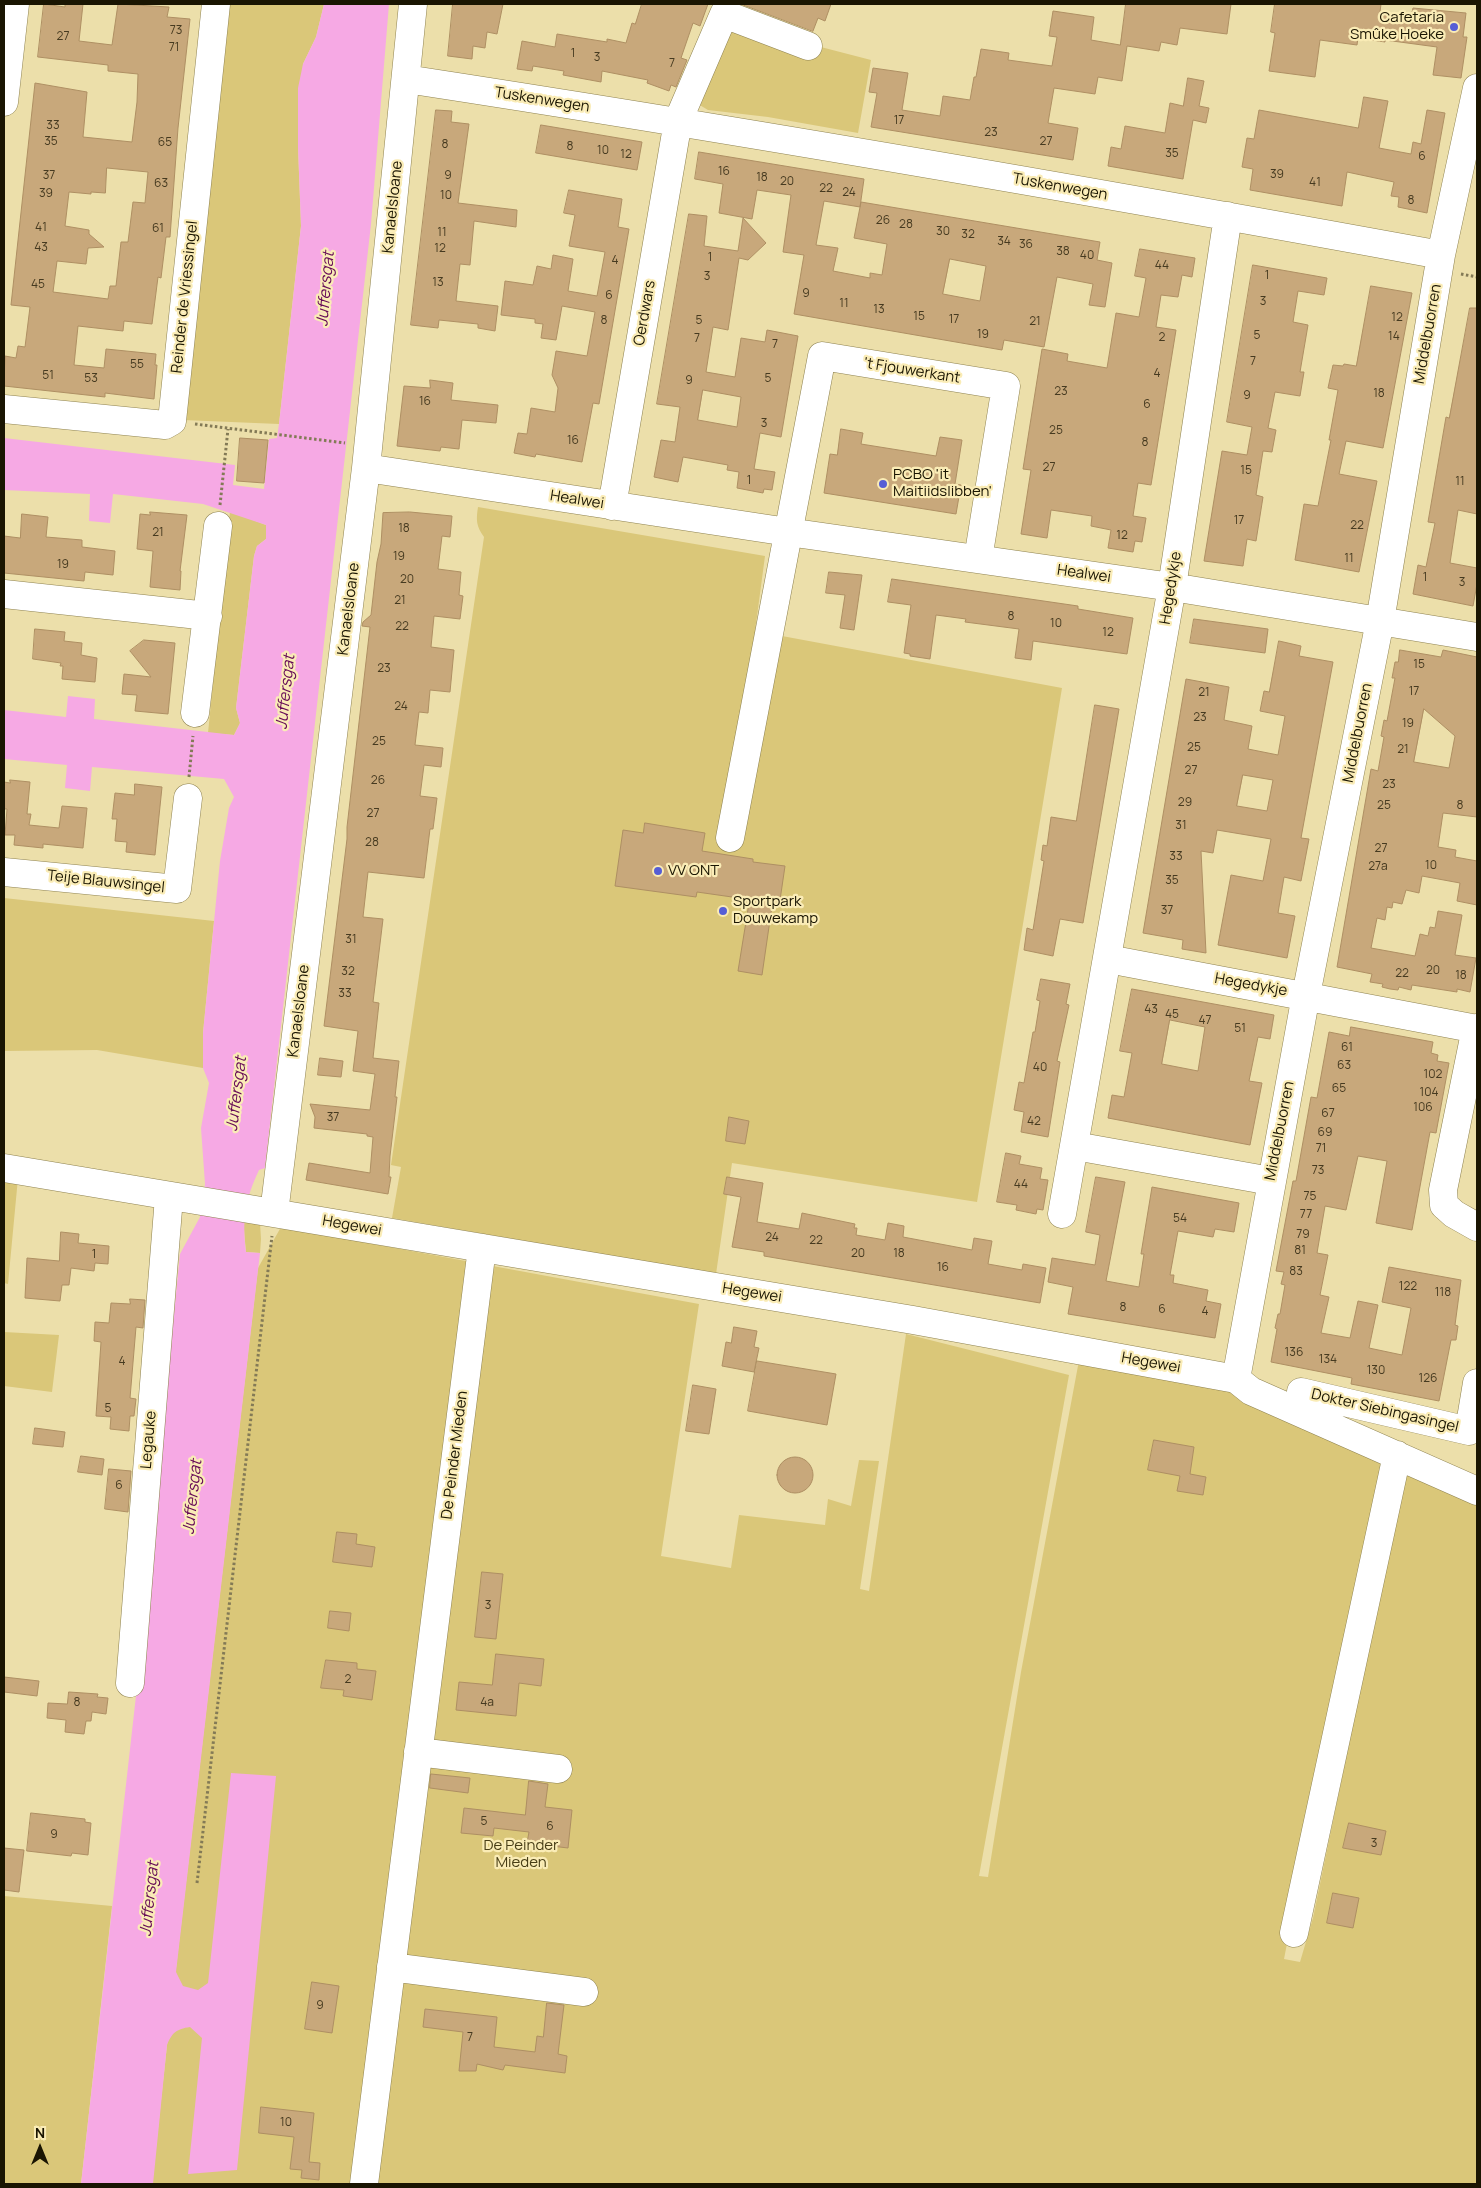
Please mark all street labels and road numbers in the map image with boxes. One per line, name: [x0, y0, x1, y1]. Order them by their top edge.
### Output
street label: Tuskenwegen: [493, 84, 591, 116]
street label: Kanaelsloane: [379, 160, 407, 254]
street label: Tuskenwegen: [1011, 170, 1109, 204]
street label: Reinder de Vriessingel: [168, 220, 202, 374]
street label: Oerdwars: [630, 279, 660, 347]
street label: Middelbuorren: [1410, 283, 1446, 385]
street label: 't Fjouwerkant: [863, 354, 961, 388]
street label: Healwei: [549, 487, 605, 513]
street label: Hegedykje: [1156, 550, 1186, 626]
street label: Healwei: [1056, 561, 1112, 587]
street label: Kanaelsloane: [334, 562, 364, 656]
street label: Middelbuorren: [1340, 682, 1376, 784]
street label: Teije Blauwsingel: [46, 867, 166, 897]
street label: Kanaelsloane: [284, 964, 314, 1058]
street label: Hegedykje: [1213, 970, 1289, 1000]
street label: Middelbuorren: [1262, 1080, 1298, 1182]
street label: Hegewei: [321, 1212, 383, 1240]
street label: Hegewei: [721, 1279, 783, 1307]
street label: Hegewei: [1120, 1349, 1182, 1377]
street label: Dokter Siebingasingel: [1310, 1385, 1460, 1437]
street label: De Peinder Mieden: [438, 1390, 472, 1520]
street label: Legauke: [137, 1410, 161, 1470]

